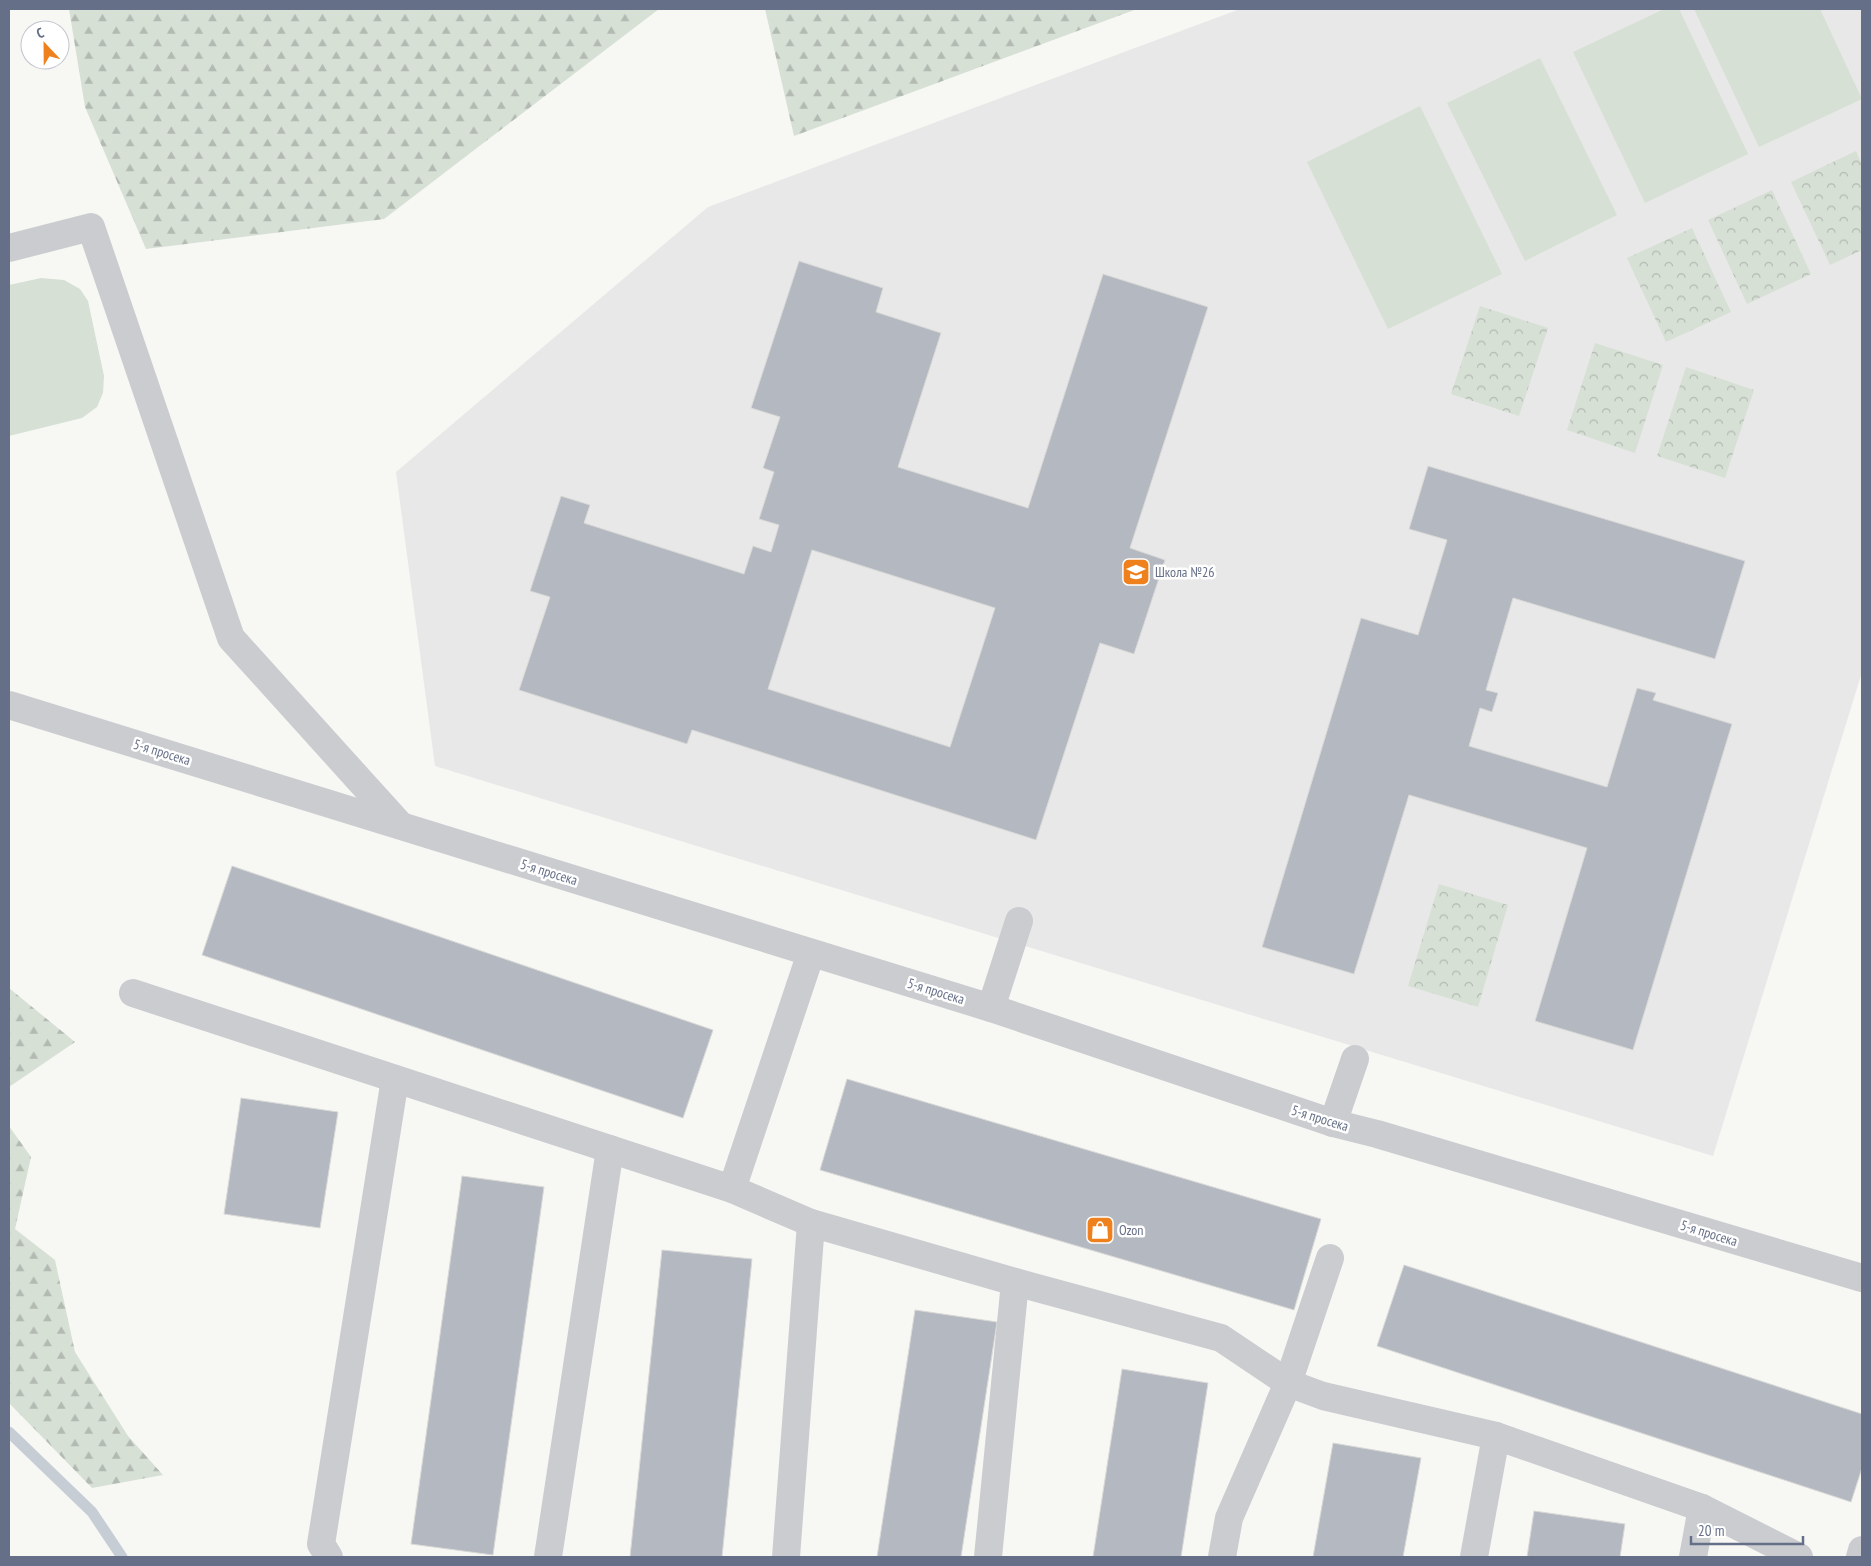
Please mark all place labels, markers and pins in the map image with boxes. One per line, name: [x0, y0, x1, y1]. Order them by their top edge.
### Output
school or university icon: Школа №26: [1121, 557, 1151, 587]
place label: Школа №26: [1155, 563, 1215, 581]
shop icon: Ozon: [1085, 1215, 1115, 1245]
place label: Ozon: [1119, 1221, 1144, 1239]

